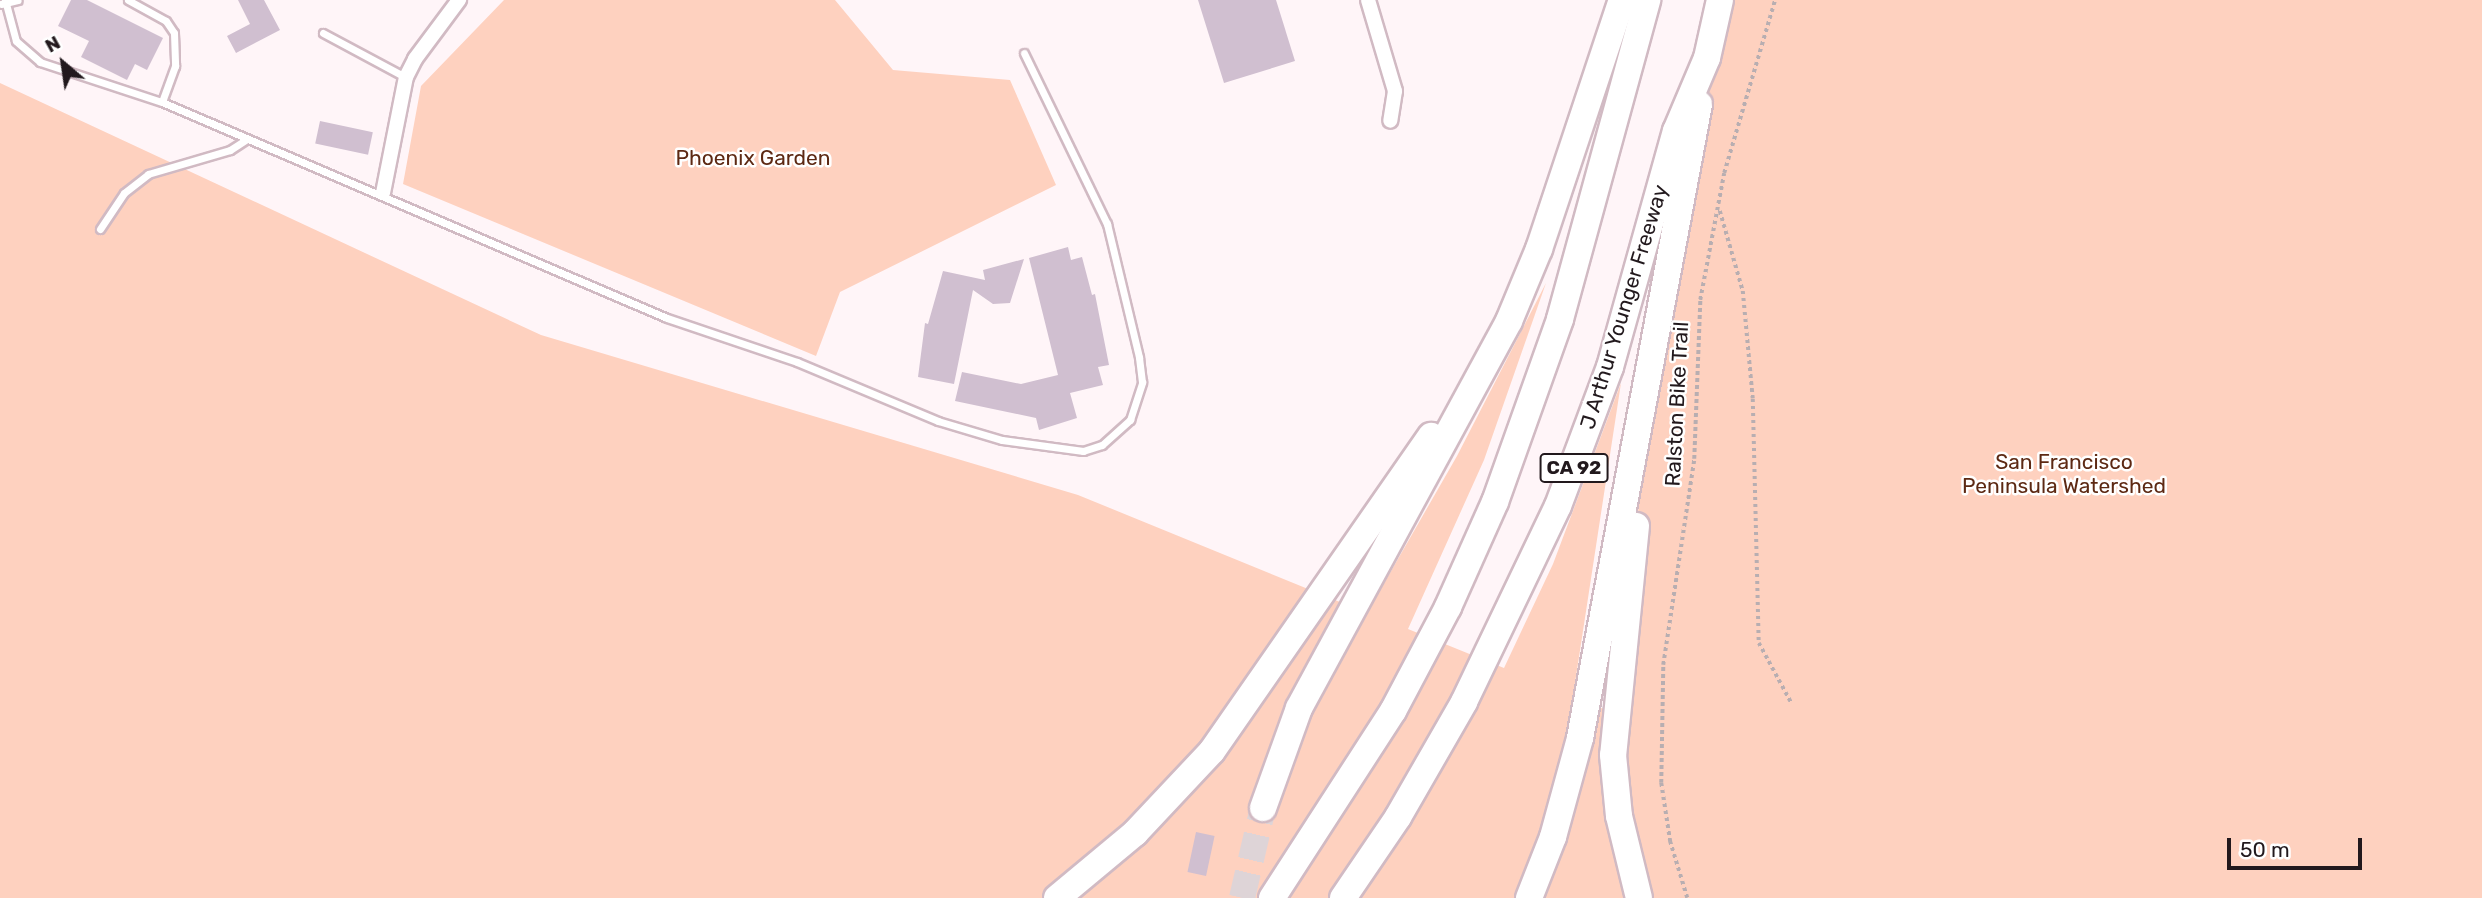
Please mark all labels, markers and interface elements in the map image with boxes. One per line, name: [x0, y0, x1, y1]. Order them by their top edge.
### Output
north arrow: [28, 28, 98, 98]
text: N: [41, 31, 64, 58]
park label: Phoenix Garden: [676, 145, 830, 171]
street label: J Arthur Younger Freeway: [1574, 181, 1674, 433]
street label: Ralston Bike Trail: [1660, 321, 1694, 487]
park label: San Francisco Peninsula Watershed: [1962, 449, 2166, 499]
road number: CA 92: [1539, 453, 1609, 484]
scale bar: [2230, 824, 2365, 868]
text: 50 m: [2240, 837, 2290, 862]

